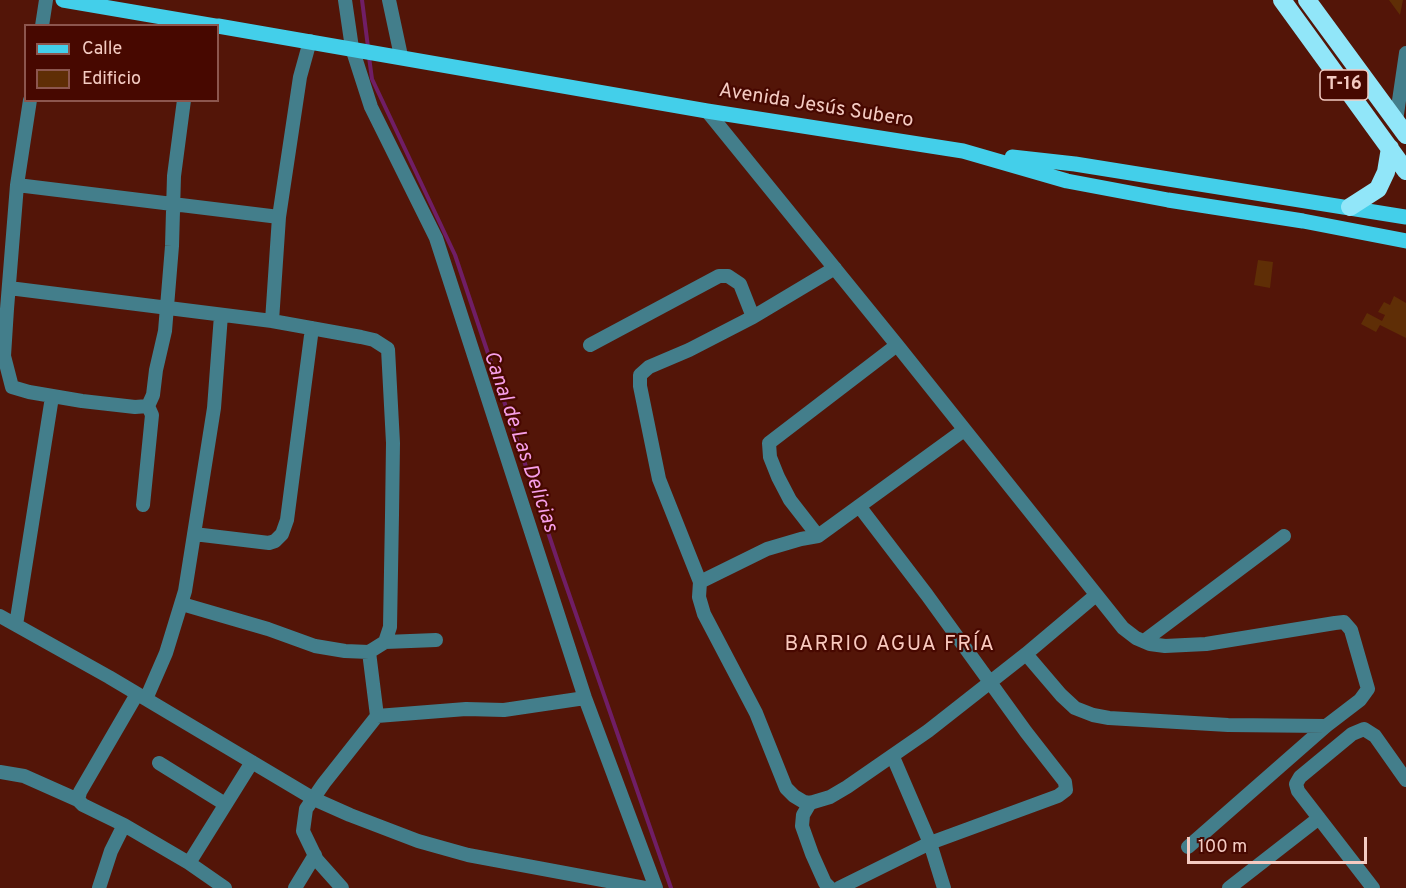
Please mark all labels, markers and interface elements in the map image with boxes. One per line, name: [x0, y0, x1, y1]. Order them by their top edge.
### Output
legend: [24, 24, 219, 102]
text: Calle: [82, 38, 122, 61]
text: Edificio: [82, 68, 141, 91]
road number: T-16: [1320, 70, 1368, 100]
street label: Avenida Jesús Subero: [717, 80, 915, 134]
water label: Canal de Las Delicias: [476, 348, 562, 536]
district label: BARRIO AGUA FRÍA: [784, 633, 996, 659]
scale bar: [1190, 825, 1370, 863]
text: 100 m: [1198, 836, 1247, 859]

